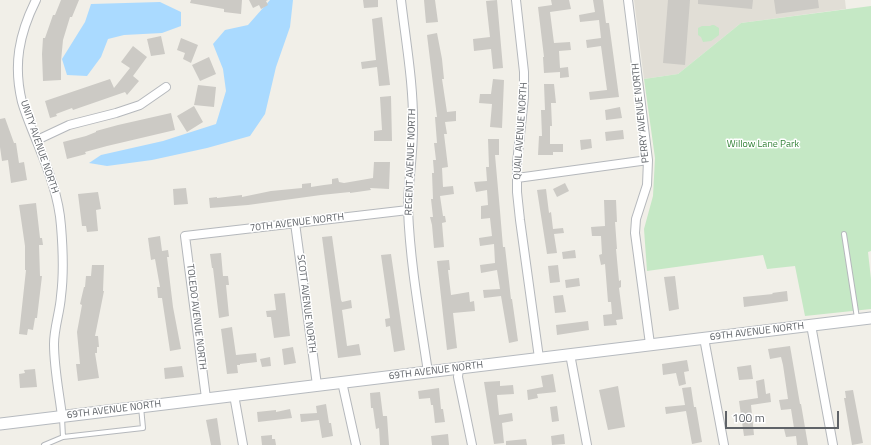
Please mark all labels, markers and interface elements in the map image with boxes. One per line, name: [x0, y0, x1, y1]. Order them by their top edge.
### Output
street label: PERRY AVENUE NORTH: [630, 62, 652, 164]
street label: QUAIL AVENUE NORTH: [512, 82, 530, 180]
street label: UNITY AVENUE NORTH: [17, 99, 61, 195]
street label: REGENT AVENUE NORTH: [403, 108, 419, 216]
park label: Willow Lane Park: [727, 139, 799, 151]
street label: 70TH AVENUE NORTH: [249, 211, 345, 235]
street label: SCOTT AVENUE NORTH: [294, 254, 318, 354]
street label: TOLEDO AVENUE NORTH: [184, 263, 208, 371]
street label: 69TH AVENUE NORTH: [709, 320, 805, 344]
street label: 69TH AVENUE NORTH: [388, 359, 484, 383]
street label: 69TH AVENUE NORTH: [66, 398, 162, 422]
scale bar: [727, 403, 841, 429]
text: 100 m: [732, 408, 765, 427]

